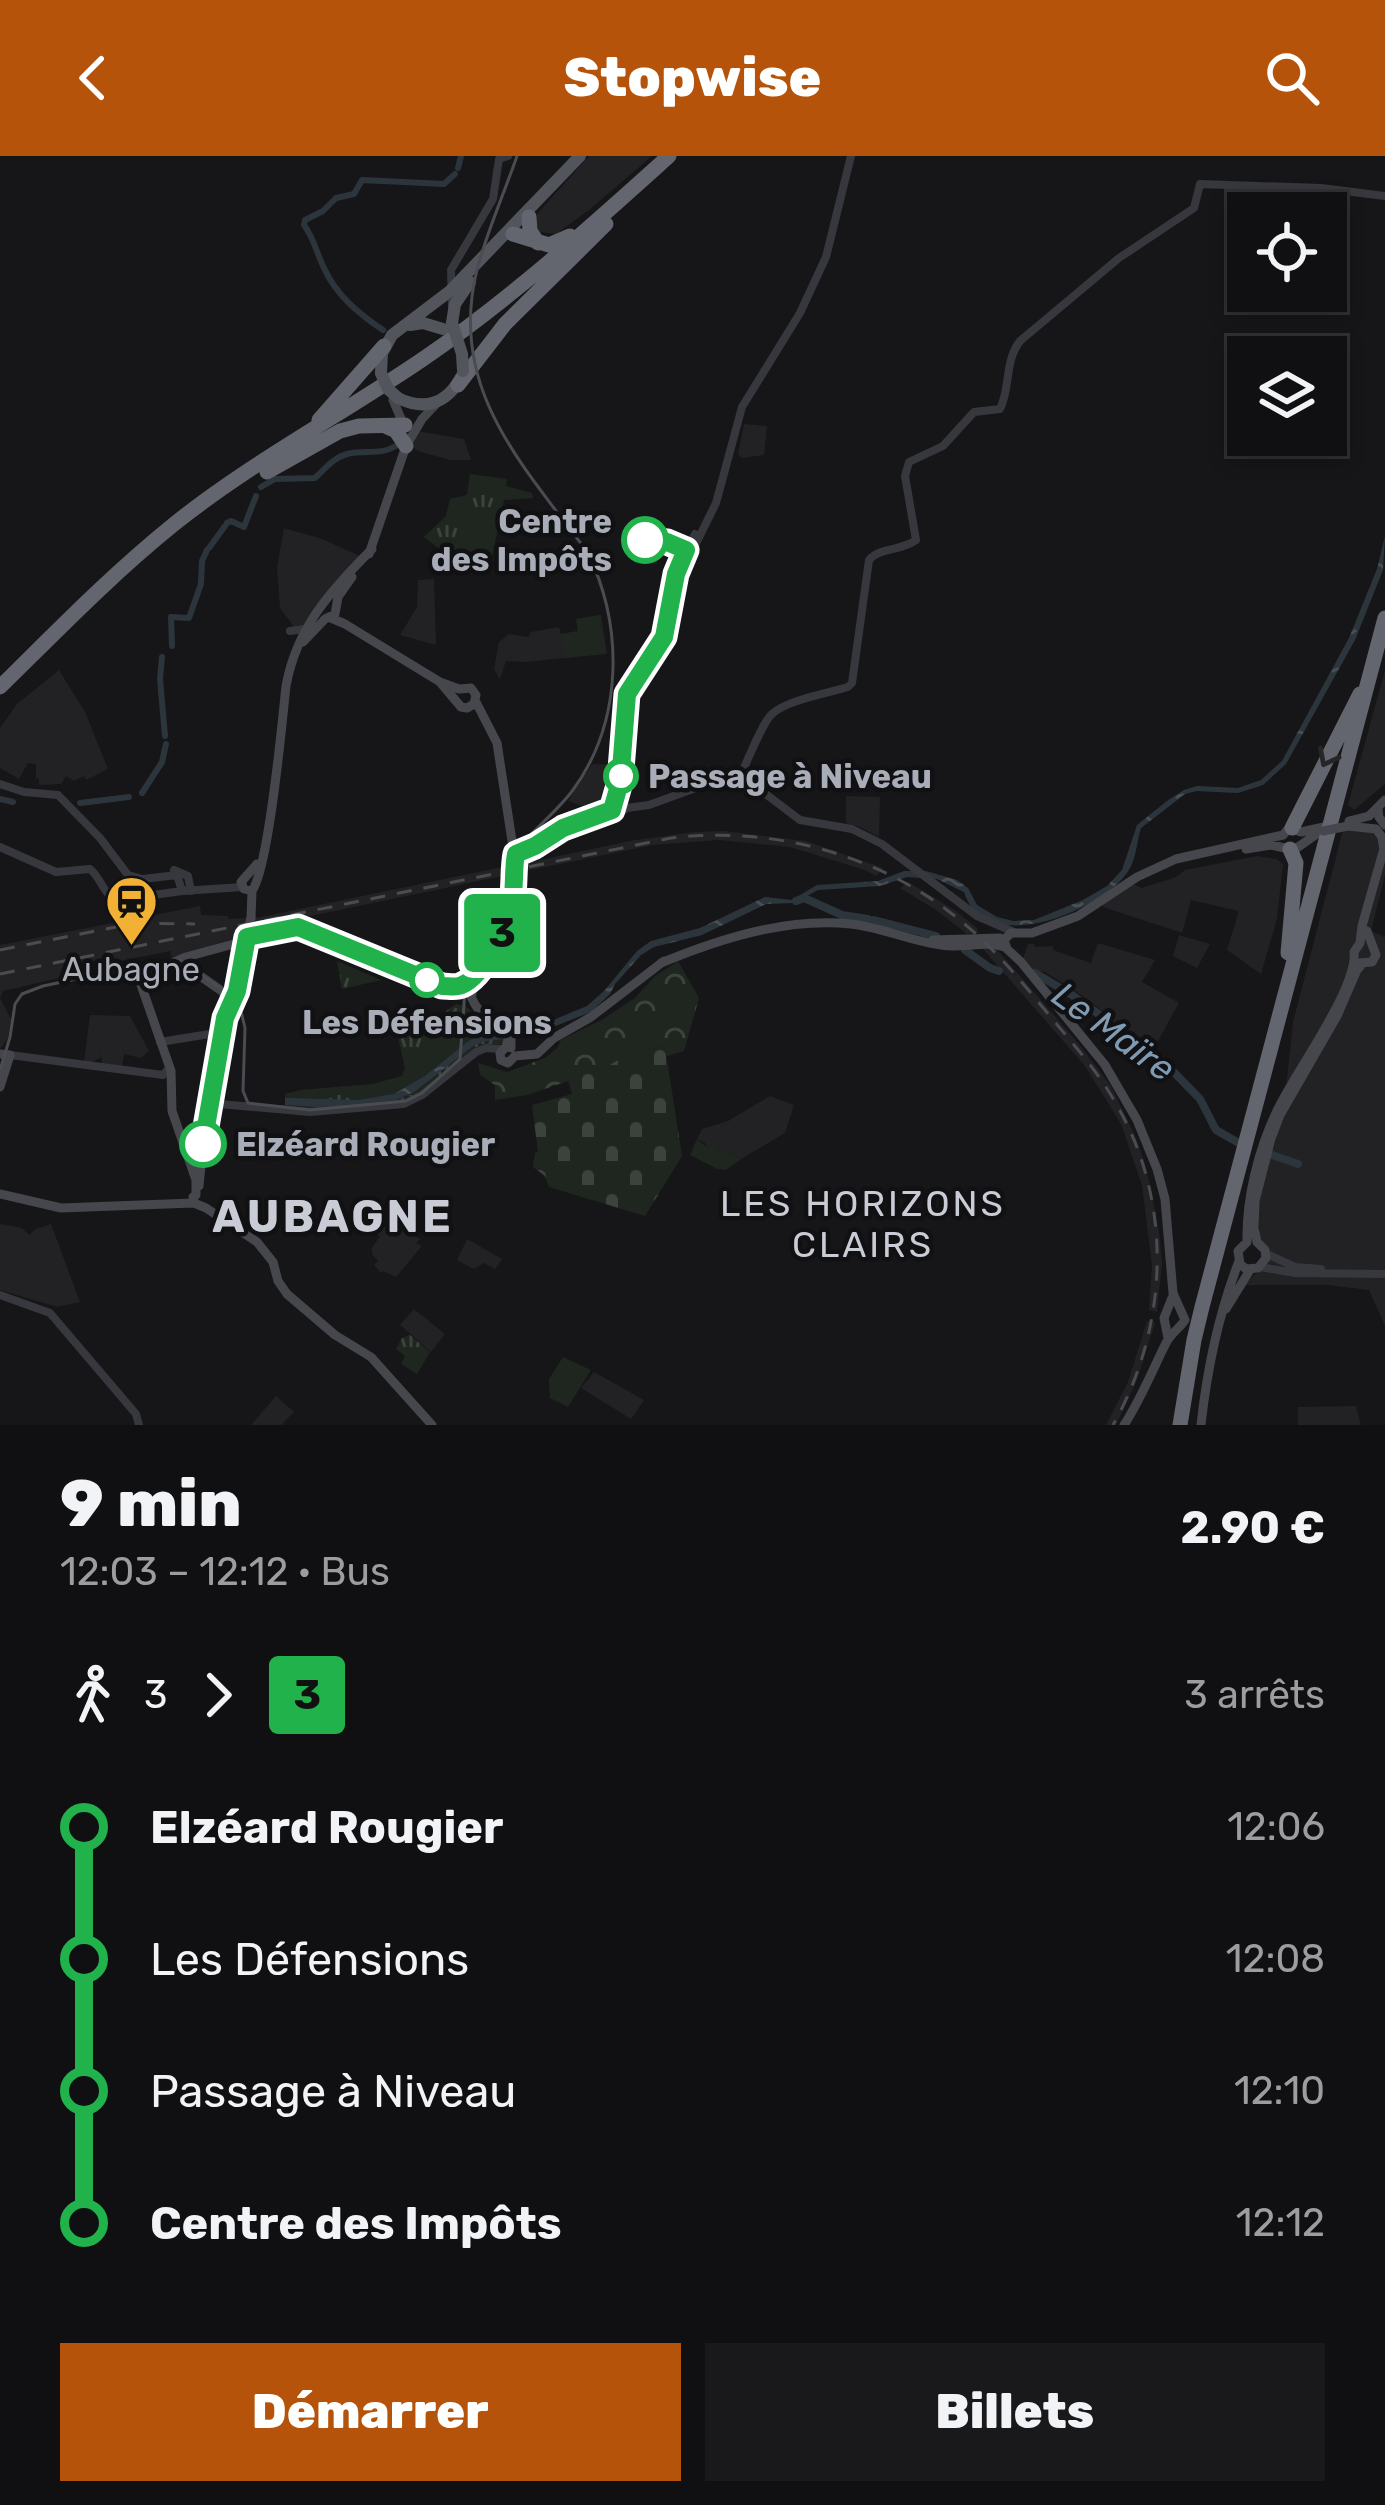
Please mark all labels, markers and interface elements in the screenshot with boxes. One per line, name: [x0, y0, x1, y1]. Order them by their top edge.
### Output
icon: back: [60, 45, 126, 111]
icon: search: [1259, 45, 1325, 111]
text: Stopwise: [564, 46, 821, 110]
map controls: [1227, 192, 1347, 456]
button: locate: [1227, 192, 1347, 312]
button: layers: [1227, 336, 1347, 456]
place label: Centre des Impôts: [431, 502, 612, 579]
marker: Centre des Impôts: [623, 518, 667, 562]
one-way arrow: [1319, 746, 1342, 768]
place label: Passage à Niveau: [648, 757, 932, 796]
marker: Passage à Niveau: [605, 760, 637, 792]
station icon: Aubagne: [103, 874, 159, 948]
line badge: 3: [463, 894, 541, 972]
text: 3: [488, 908, 516, 958]
place label: Aubagne: [62, 950, 200, 989]
marker: Les Défensions: [411, 964, 443, 996]
water label: Le Maïre: [1044, 973, 1183, 1090]
place label: Les Défensions: [302, 1003, 552, 1042]
marker: Elzéard Rougier: [181, 1122, 225, 1166]
place label: Elzéard Rougier: [236, 1125, 495, 1164]
district label: LES HORIZONS CLAIRS: [720, 1182, 1006, 1266]
district label: AUBAGNE: [212, 1190, 454, 1243]
text: 9 min: [60, 1464, 242, 1543]
text: 2.90 €: [1180, 1501, 1325, 1554]
text: 12:03 – 12:12 · Bus: [60, 1549, 390, 1595]
icon: walk: [60, 1662, 126, 1728]
icon: forward: [185, 1662, 251, 1728]
text: 3: [293, 1670, 321, 1720]
text: 3: [144, 1672, 167, 1718]
text: 3 arrêts: [1184, 1672, 1325, 1718]
text: Elzéard Rougier: [150, 1801, 503, 1854]
text: 12:06: [1227, 1804, 1325, 1850]
text: Les Défensions: [150, 1933, 469, 1986]
text: 12:08: [1226, 1936, 1325, 1982]
text: Passage à Niveau: [150, 2065, 516, 2118]
text: 12:10: [1234, 2068, 1325, 2114]
text: Centre des Impôts: [150, 2197, 562, 2250]
text: 12:12: [1236, 2200, 1325, 2246]
button: Démarrer: [60, 2343, 681, 2481]
button: Billets: [705, 2343, 1325, 2481]

